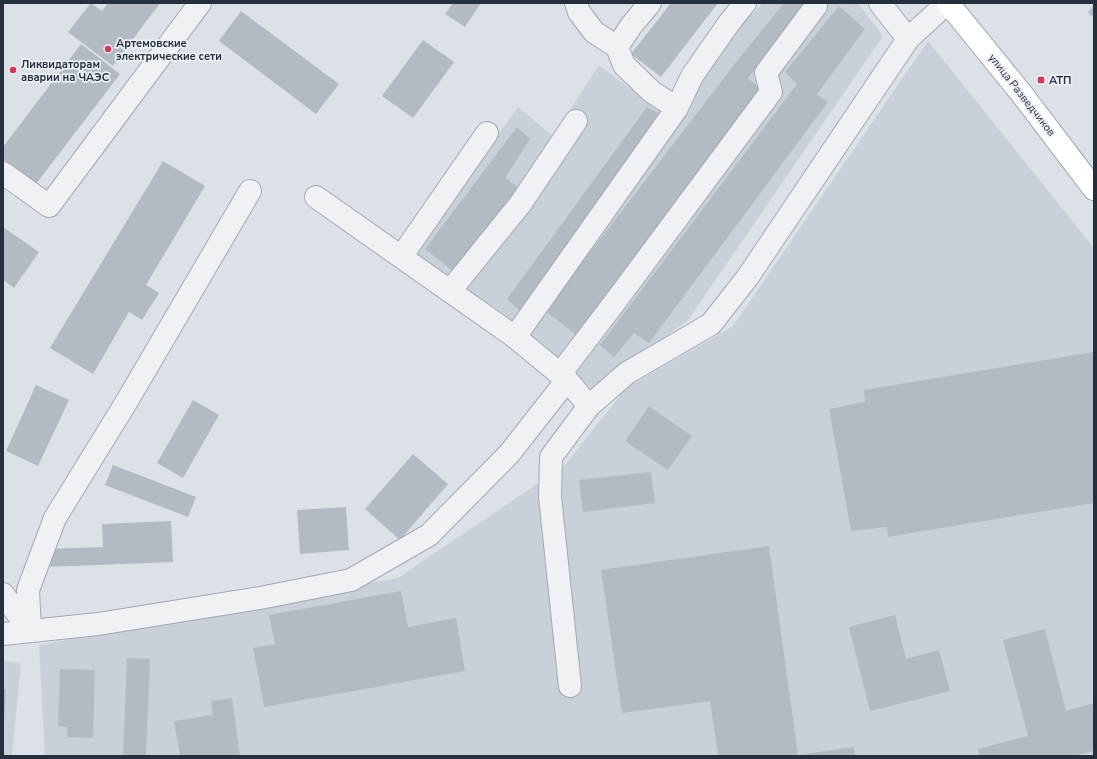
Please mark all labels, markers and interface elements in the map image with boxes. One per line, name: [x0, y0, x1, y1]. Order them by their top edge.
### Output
place label: Артемовские электрические сети: [116, 36, 222, 64]
marker: Артемовские электрические сети: [103, 44, 113, 54]
street label: улица Разведчиков: [985, 51, 1059, 139]
place label: Ликвидаторам аварии на ЧАЭС: [21, 57, 110, 85]
marker: Ликвидаторам аварии на ЧАЭС: [8, 65, 18, 75]
place label: АТП: [1049, 73, 1072, 88]
marker: АТП: [1036, 75, 1046, 85]

